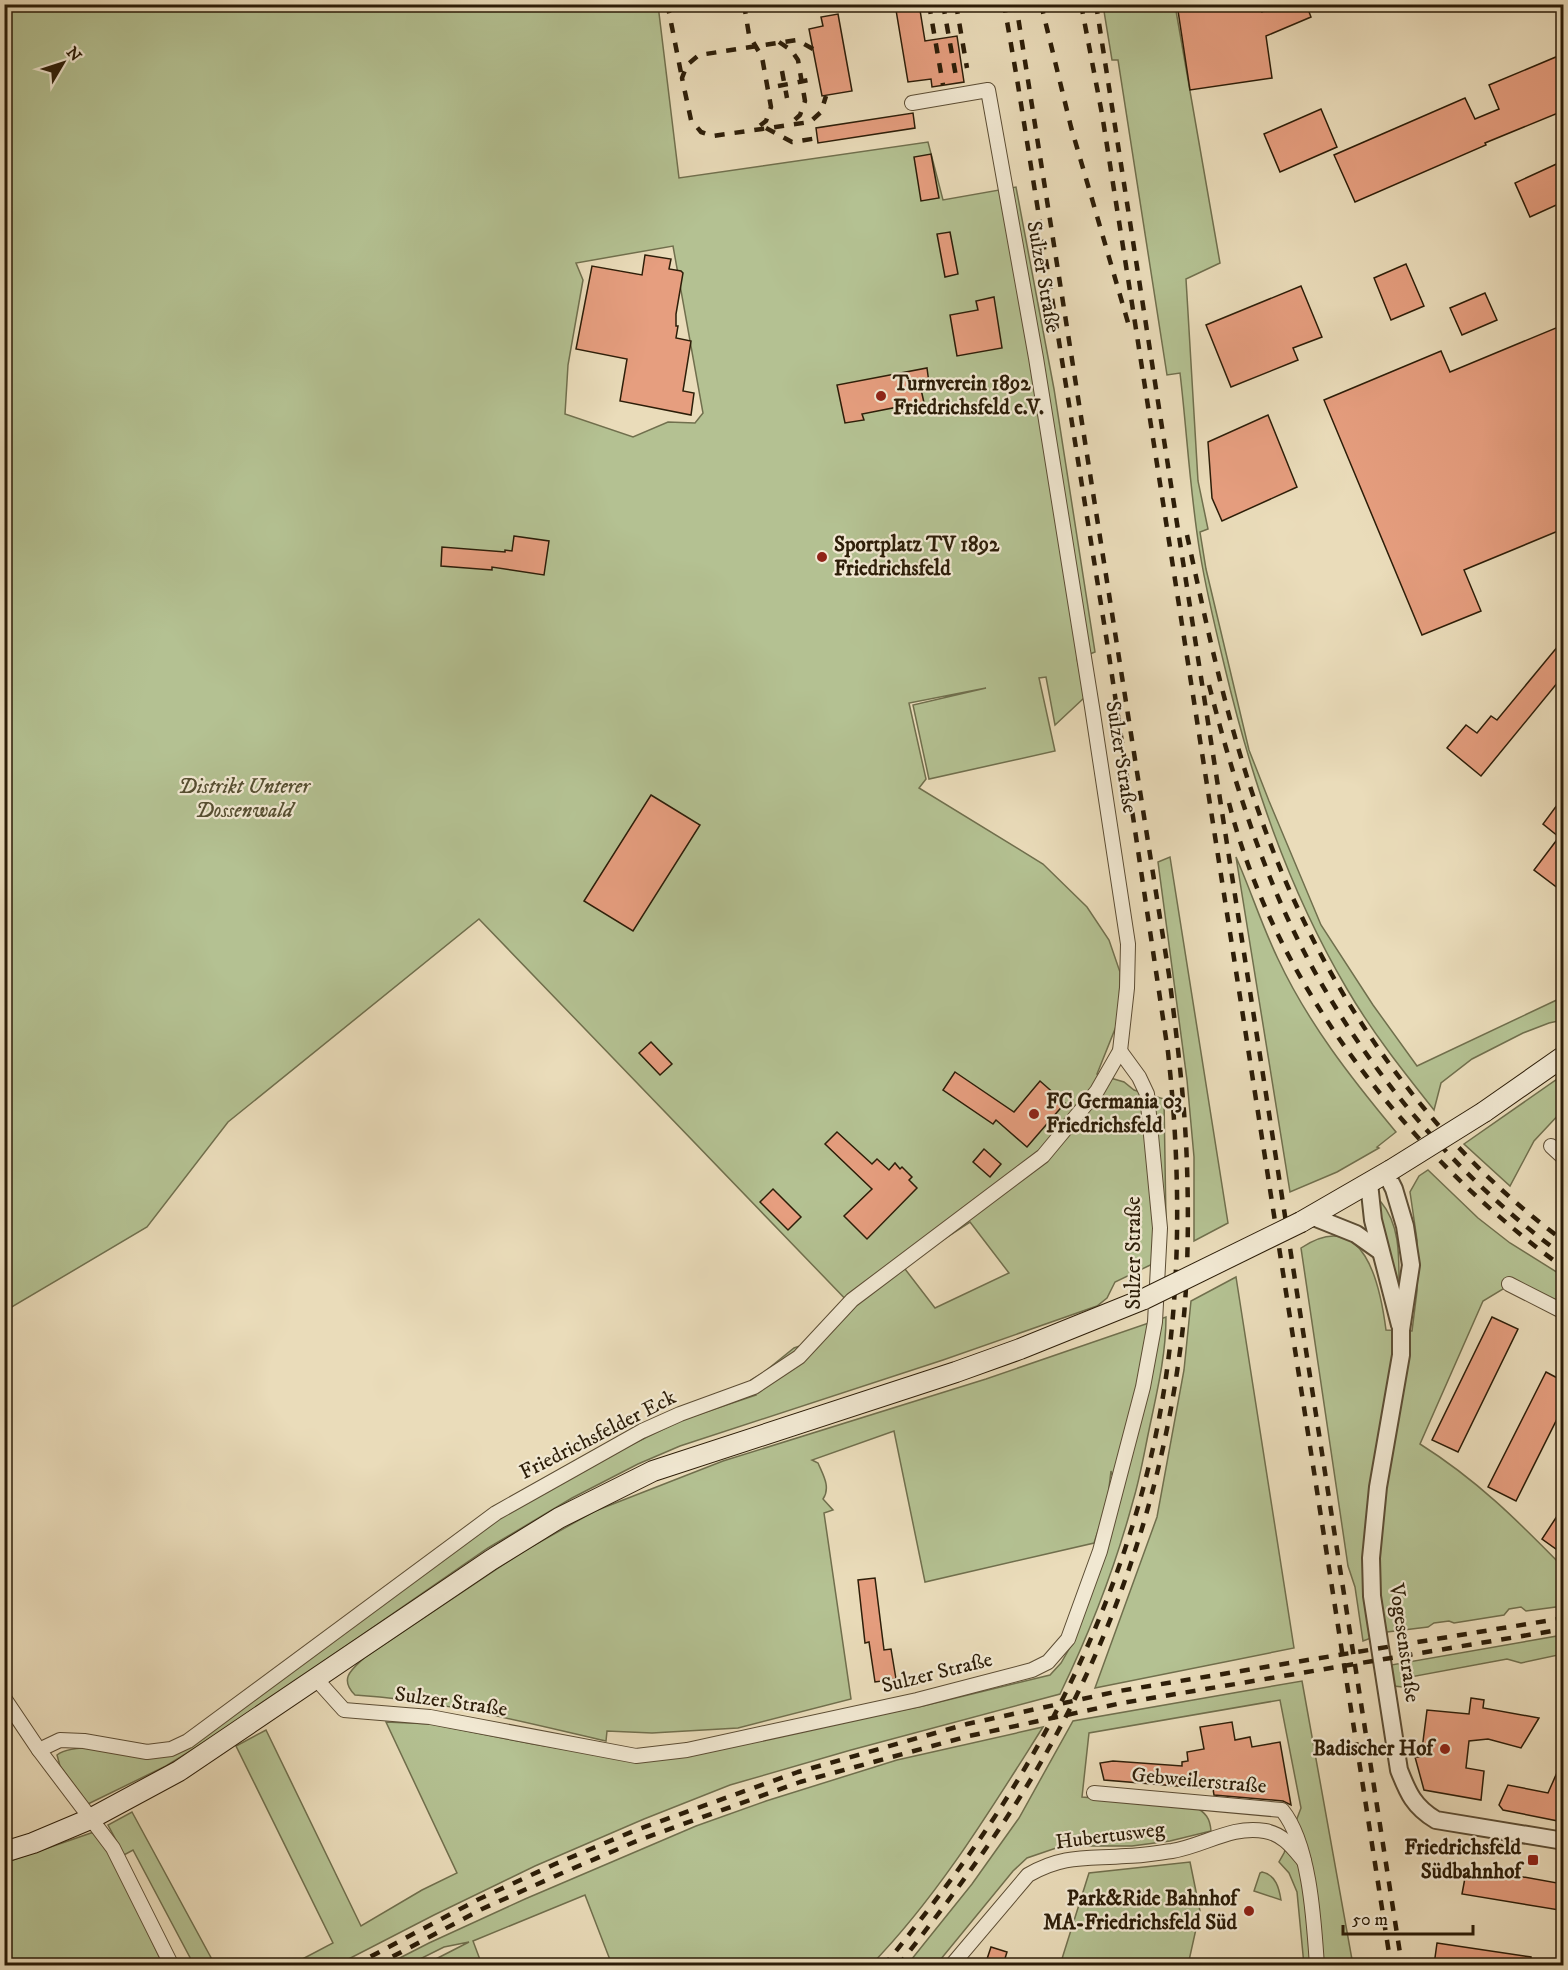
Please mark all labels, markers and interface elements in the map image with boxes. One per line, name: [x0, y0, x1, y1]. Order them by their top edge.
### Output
north arrow: [33, 33, 93, 93]
text: N: [62, 43, 86, 66]
street label: Sulzer Straße: [1020, 219, 1066, 335]
place label: Turnverein 1892 Friedrichsfeld e.V.: [892, 371, 1044, 421]
marker: Turnverein 1892 Friedrichsfeld e.V.: [874, 389, 888, 403]
place label: Sportplatz TV 1892 Friedrichsfeld: [834, 532, 1000, 582]
marker: Sportplatz TV 1892 Friedrichsfeld: [815, 550, 829, 564]
street label: Sulzer Straße: [1099, 699, 1143, 815]
park label: Distrikt Unterer Dossenwald: [178, 774, 311, 824]
place label: FC Germania 03 Friedrichsfeld: [1046, 1089, 1182, 1139]
marker: FC Germania 03 Friedrichsfeld: [1027, 1107, 1041, 1121]
street label: Sulzer Straße: [1121, 1196, 1147, 1310]
street label: Friedrichsfelder Eck: [515, 1384, 681, 1486]
street label: Vogesenstraße: [1383, 1581, 1425, 1704]
street label: Sulzer Straße: [879, 1647, 995, 1699]
street label: Sulzer Straße: [393, 1681, 509, 1723]
place label: Badischer Hof: [1313, 1736, 1436, 1762]
marker: Badischer Hof: [1438, 1742, 1452, 1756]
street label: Gebweilerstraße: [1130, 1762, 1268, 1800]
street label: Hubertusweg: [1054, 1816, 1167, 1856]
place label: Friedrichsfeld Südbahnhof: [1404, 1835, 1524, 1885]
marker: Friedrichsfeld Südbahnhof: [1526, 1853, 1540, 1867]
place label: Park&Ride Bahnhof MA-Friedrichsfeld Süd: [1043, 1886, 1240, 1936]
scale bar: [1343, 1898, 1474, 1936]
marker: Park&Ride Bahnhof MA-Friedrichsfeld Süd: [1242, 1904, 1256, 1918]
text: 50 m: [1352, 1909, 1388, 1931]

